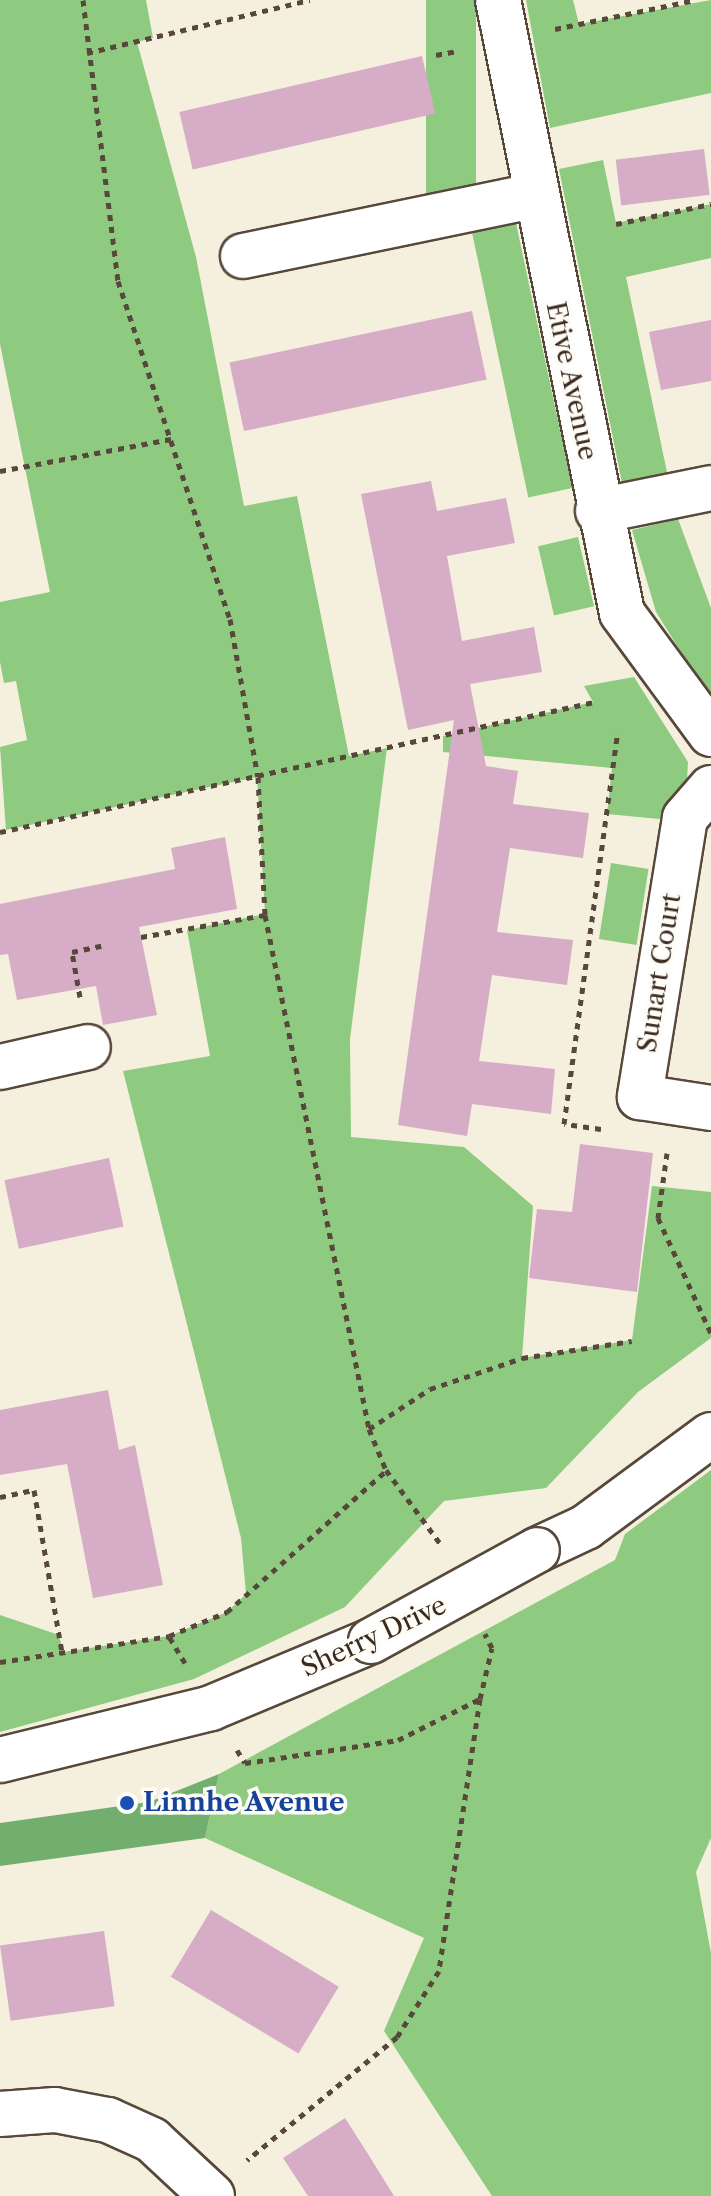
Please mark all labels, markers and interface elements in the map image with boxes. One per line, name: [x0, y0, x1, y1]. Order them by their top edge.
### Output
street label: Etive Avenue: [539, 299, 603, 463]
street label: Sunart Court: [632, 891, 688, 1055]
street label: Sherry Drive: [296, 1590, 452, 1684]
place label: Linnhe Avenue: [143, 1787, 345, 1819]
marker: Linnhe Avenue: [118, 1794, 136, 1812]

